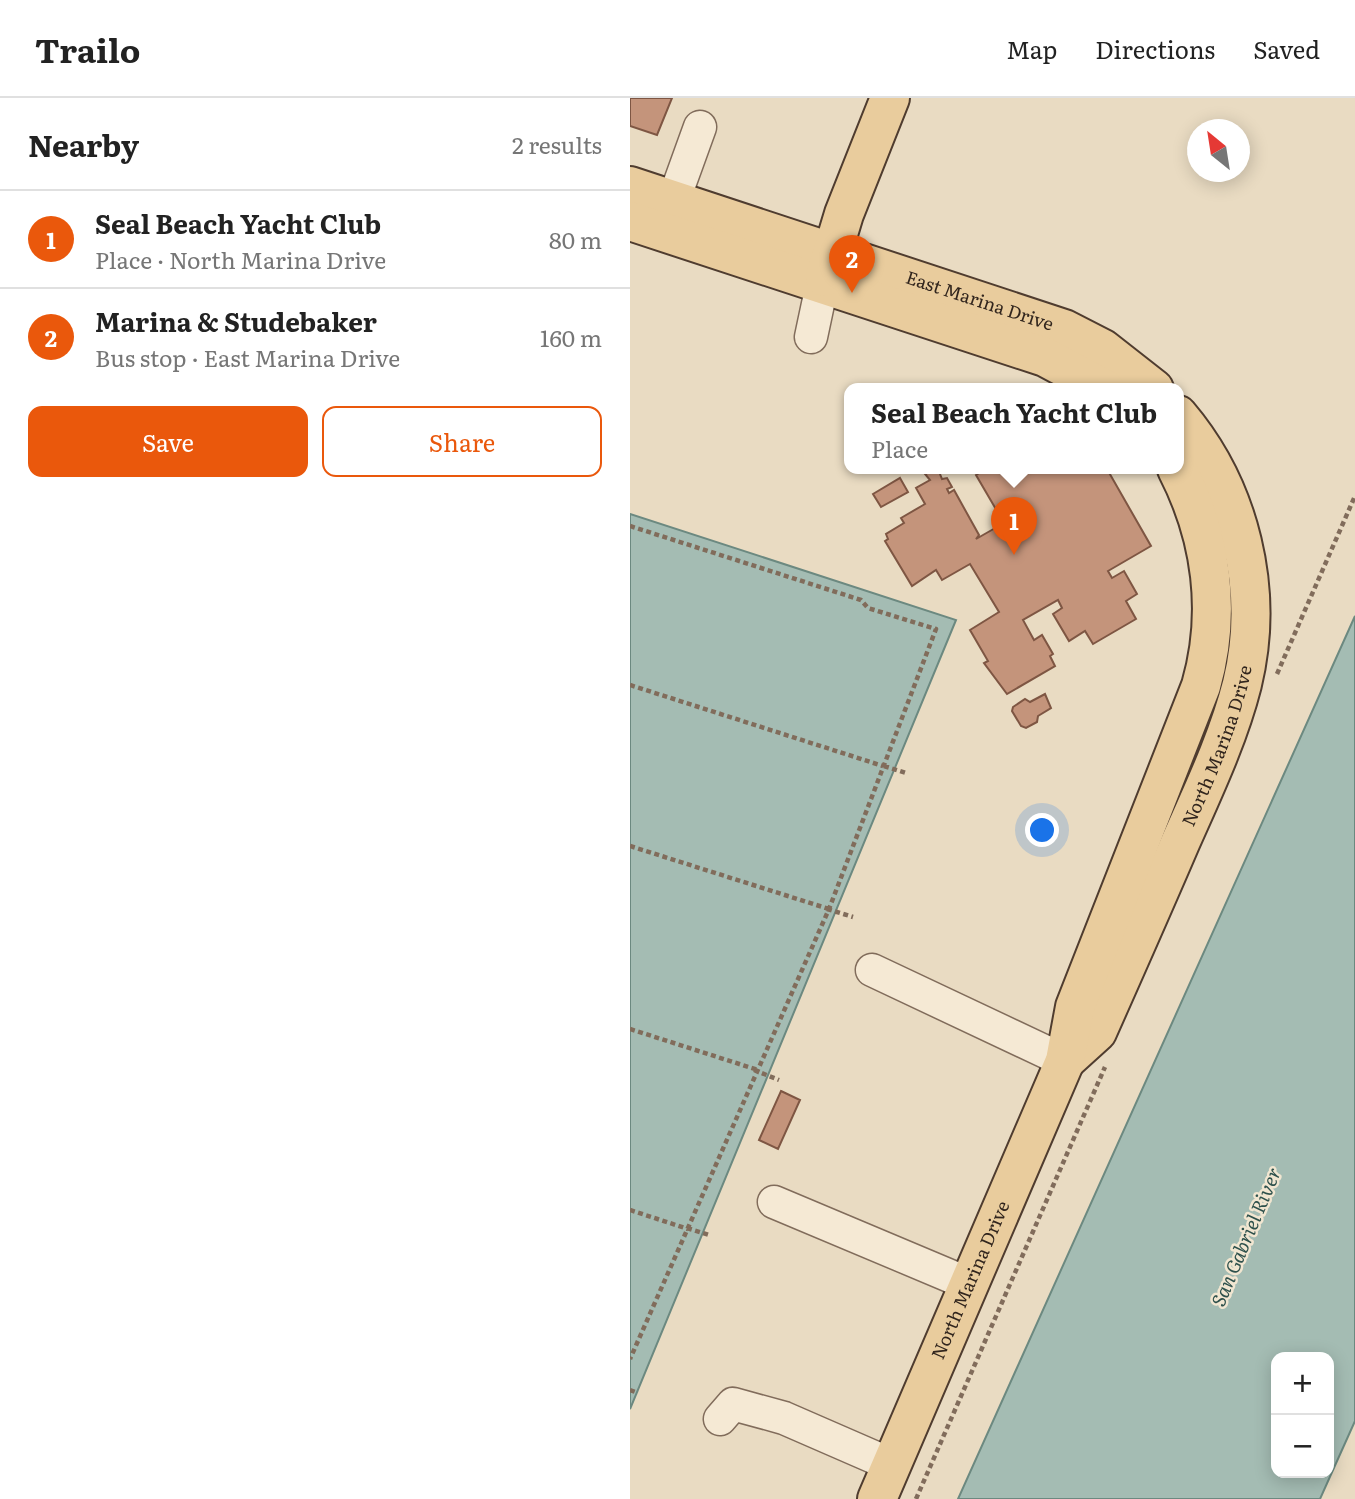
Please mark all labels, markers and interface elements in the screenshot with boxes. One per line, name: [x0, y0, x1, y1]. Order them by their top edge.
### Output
text: Trailo: [35, 24, 140, 73]
text: Map: [1006, 31, 1057, 66]
text: Directions: [1095, 31, 1215, 66]
text: Saved: [1253, 31, 1320, 66]
north arrow: [1187, 119, 1250, 182]
text: Nearby: [28, 122, 139, 166]
text: 2 results: [512, 127, 602, 161]
text: Seal Beach Yacht Club: [95, 203, 381, 242]
text: 1: [46, 222, 56, 256]
text: 80 m: [549, 222, 602, 256]
pin: 2: [829, 235, 875, 293]
text: Place · North Marina Drive: [95, 242, 386, 276]
street label: East Marina Drive: [903, 263, 1057, 337]
text: Marina & Studebaker: [95, 301, 377, 340]
text: 2: [45, 320, 57, 354]
text: 160 m: [540, 320, 602, 354]
text: Bus stop · East Marina Drive: [95, 340, 400, 374]
popup: [844, 383, 1184, 474]
text: Seal Beach Yacht Club: [871, 392, 1157, 431]
button: Save: [28, 406, 308, 477]
button: Share: [322, 406, 602, 477]
text: Place: [871, 431, 928, 465]
pin: 1: [991, 497, 1037, 555]
street label: North Marina Drive: [1174, 663, 1258, 830]
your location: [1025, 813, 1059, 847]
water label: San Gabriel River: [1203, 1163, 1287, 1310]
street label: North Marina Drive: [924, 1196, 1015, 1363]
map controls: [1271, 1352, 1334, 1478]
button: +: [1271, 1352, 1334, 1415]
button: −: [1271, 1415, 1334, 1478]

